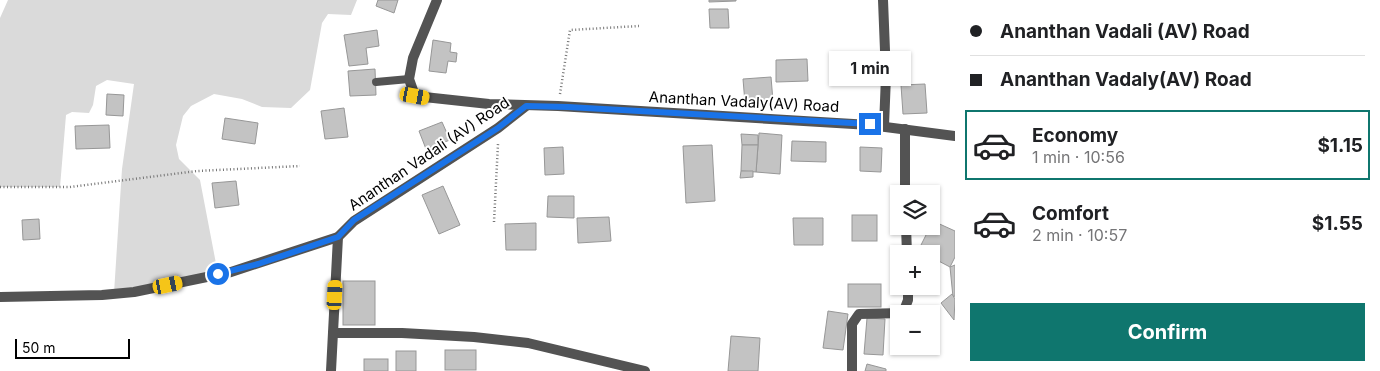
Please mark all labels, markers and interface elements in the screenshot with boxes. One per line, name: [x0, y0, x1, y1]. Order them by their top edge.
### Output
text: Ananthan Vadali (AV) Road: [1000, 20, 1250, 43]
callout: 1 min: [829, 52, 911, 86]
text: 1 min: [850, 58, 890, 78]
text: Ananthan Vadaly(AV) Road: [1000, 68, 1252, 91]
car: [398, 86, 431, 106]
street label: Ananthan Vadaly(AV) Road: [648, 87, 840, 116]
street label: Ananthan Vadali (AV) Road: [345, 93, 513, 215]
route end: [859, 113, 881, 135]
icon: car: [972, 123, 1017, 168]
text: Economy: [1032, 124, 1118, 147]
text: $1.15: [1317, 134, 1363, 157]
text: 1 min · 10:56: [1032, 147, 1125, 167]
map controls: [890, 185, 940, 355]
button: layers: [890, 185, 940, 235]
icon: car: [972, 201, 1017, 246]
text: Comfort: [1032, 202, 1109, 225]
text: $1.55: [1312, 212, 1363, 235]
text: 2 min · 10:57: [1032, 225, 1127, 245]
button: +: [890, 245, 940, 295]
route start: [207, 263, 229, 285]
car: [151, 275, 184, 295]
car: [326, 280, 343, 310]
button: Confirm: [970, 303, 1365, 361]
button: −: [890, 305, 940, 355]
scale bar: [15, 336, 130, 359]
text: 50 m: [22, 339, 56, 356]

